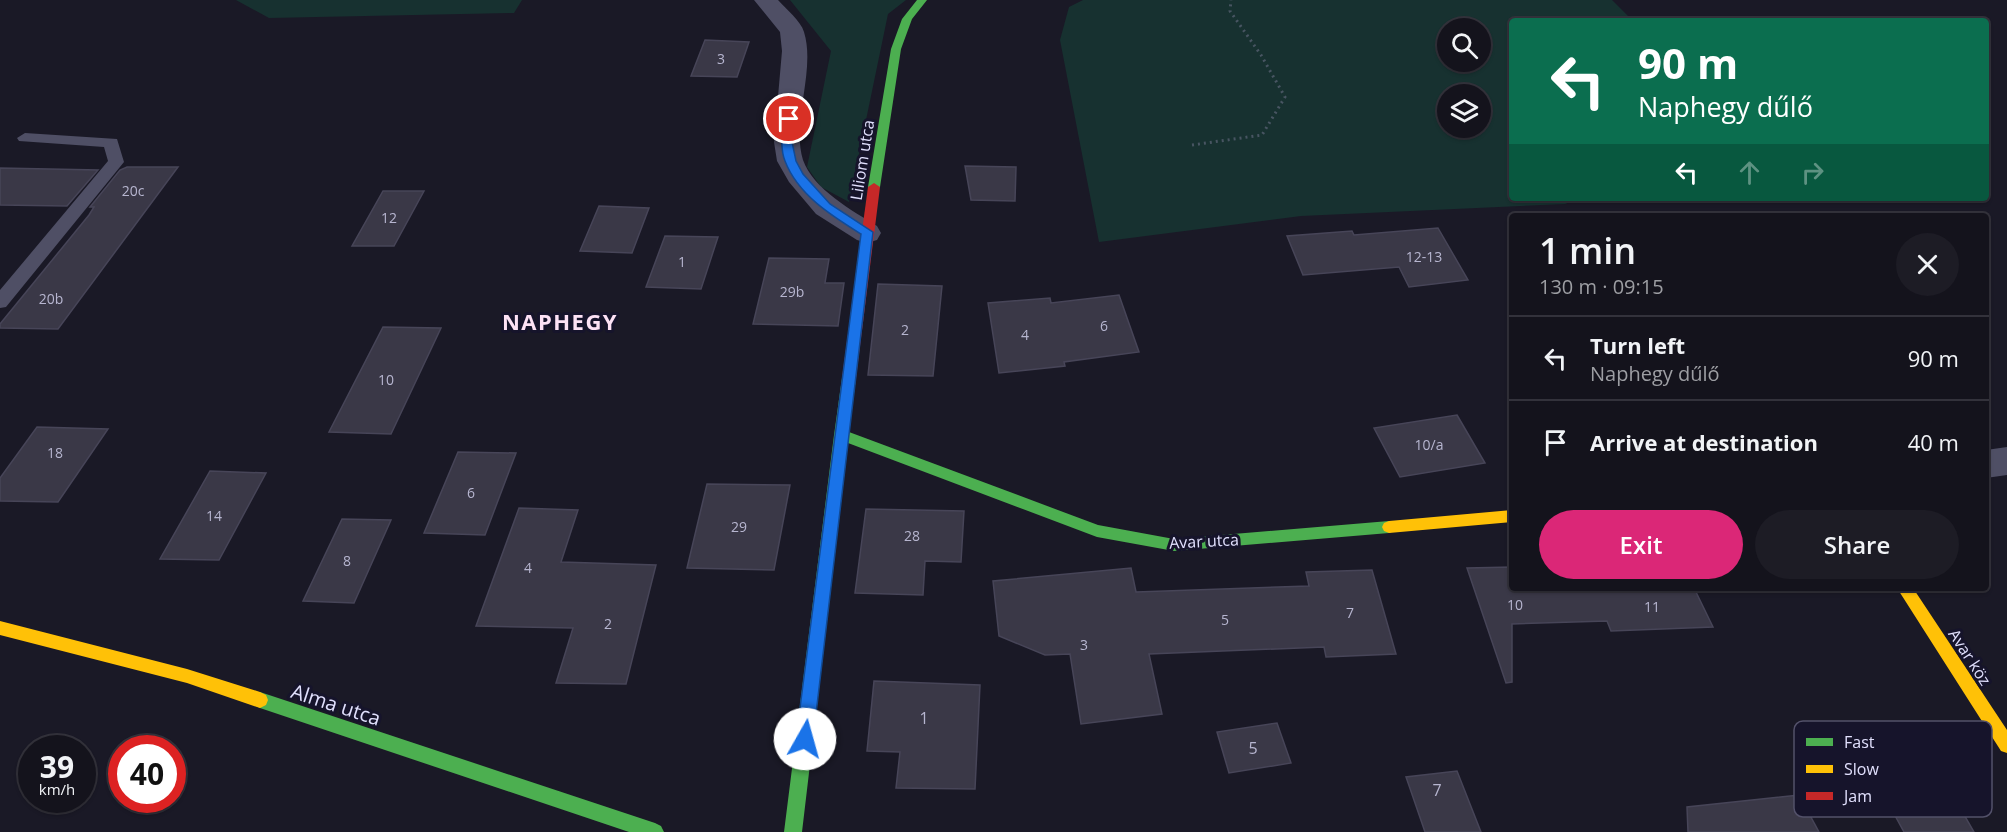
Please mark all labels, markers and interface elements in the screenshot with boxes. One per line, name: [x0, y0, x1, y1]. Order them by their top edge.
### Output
map controls: [1437, 18, 1491, 138]
button: search: [1437, 18, 1491, 72]
text: 90 m: [1638, 34, 1738, 91]
icon: left: [1539, 42, 1617, 120]
house number: 3: [717, 49, 725, 68]
button: layers: [1437, 84, 1491, 138]
text: Naphegy dűlő: [1638, 88, 1813, 125]
pin: [763, 93, 814, 144]
icon: arrive: [772, 102, 805, 135]
street label: Liliom utca: [845, 118, 879, 202]
icon: left: [1670, 156, 1703, 189]
icon: ahead: [1733, 156, 1766, 189]
icon: right: [1796, 156, 1829, 189]
house number: 20c: [122, 181, 145, 200]
house number: 12: [381, 208, 397, 227]
text: 1 min: [1539, 226, 1636, 275]
button: close: [1896, 233, 1959, 296]
house number: 12-13: [1406, 247, 1442, 266]
house number: 1: [678, 252, 686, 271]
text: 130 m · 09:15: [1539, 273, 1664, 300]
house number: 29b: [780, 282, 804, 301]
house number: 20b: [39, 289, 63, 308]
district label: NAPHEGY: [502, 306, 618, 336]
house number: 6: [1100, 316, 1108, 335]
house number: 2: [901, 320, 909, 339]
house number: 4: [1021, 325, 1029, 344]
text: Turn left: [1590, 330, 1685, 360]
icon: left: [1539, 342, 1572, 375]
text: 90 m: [1908, 343, 1959, 373]
text: Naphegy dűlő: [1590, 360, 1720, 387]
house number: 10: [378, 370, 394, 389]
icon: arrive: [1539, 426, 1572, 459]
text: Arrive at destination: [1590, 427, 1818, 457]
text: 40 m: [1908, 427, 1959, 457]
house number: 10/a: [1415, 435, 1443, 454]
house number: 18: [47, 443, 63, 462]
house number: 6: [467, 483, 475, 502]
house number: 14: [206, 506, 222, 525]
button: Exit: [1539, 510, 1743, 579]
button: Share: [1755, 510, 1959, 579]
house number: 29: [731, 517, 747, 536]
house number: 28: [904, 526, 920, 545]
street label: Avar utca: [1169, 528, 1239, 554]
house number: 8: [343, 551, 351, 570]
house number: 4: [524, 558, 532, 577]
house number: 10: [1507, 595, 1523, 614]
house number: 11: [1644, 597, 1660, 616]
house number: 7: [1346, 603, 1354, 622]
house number: 5: [1221, 610, 1229, 629]
house number: 2: [604, 614, 612, 633]
street label: Avar köz: [1944, 624, 1996, 690]
house number: 3: [1080, 635, 1088, 654]
street label: Alma utca: [288, 677, 384, 732]
position arrow: [773, 707, 837, 771]
house number: 1: [919, 707, 929, 729]
legend: [1794, 721, 1992, 817]
text: Fast: [1844, 731, 1875, 753]
speed limit sign: 40: [108, 735, 186, 813]
house number: 5: [1248, 737, 1258, 759]
text: 39: [40, 746, 74, 787]
text: Slow: [1844, 758, 1879, 780]
text: km/h: [39, 779, 75, 799]
house number: 7: [1432, 779, 1442, 801]
text: Jam: [1842, 785, 1872, 807]

